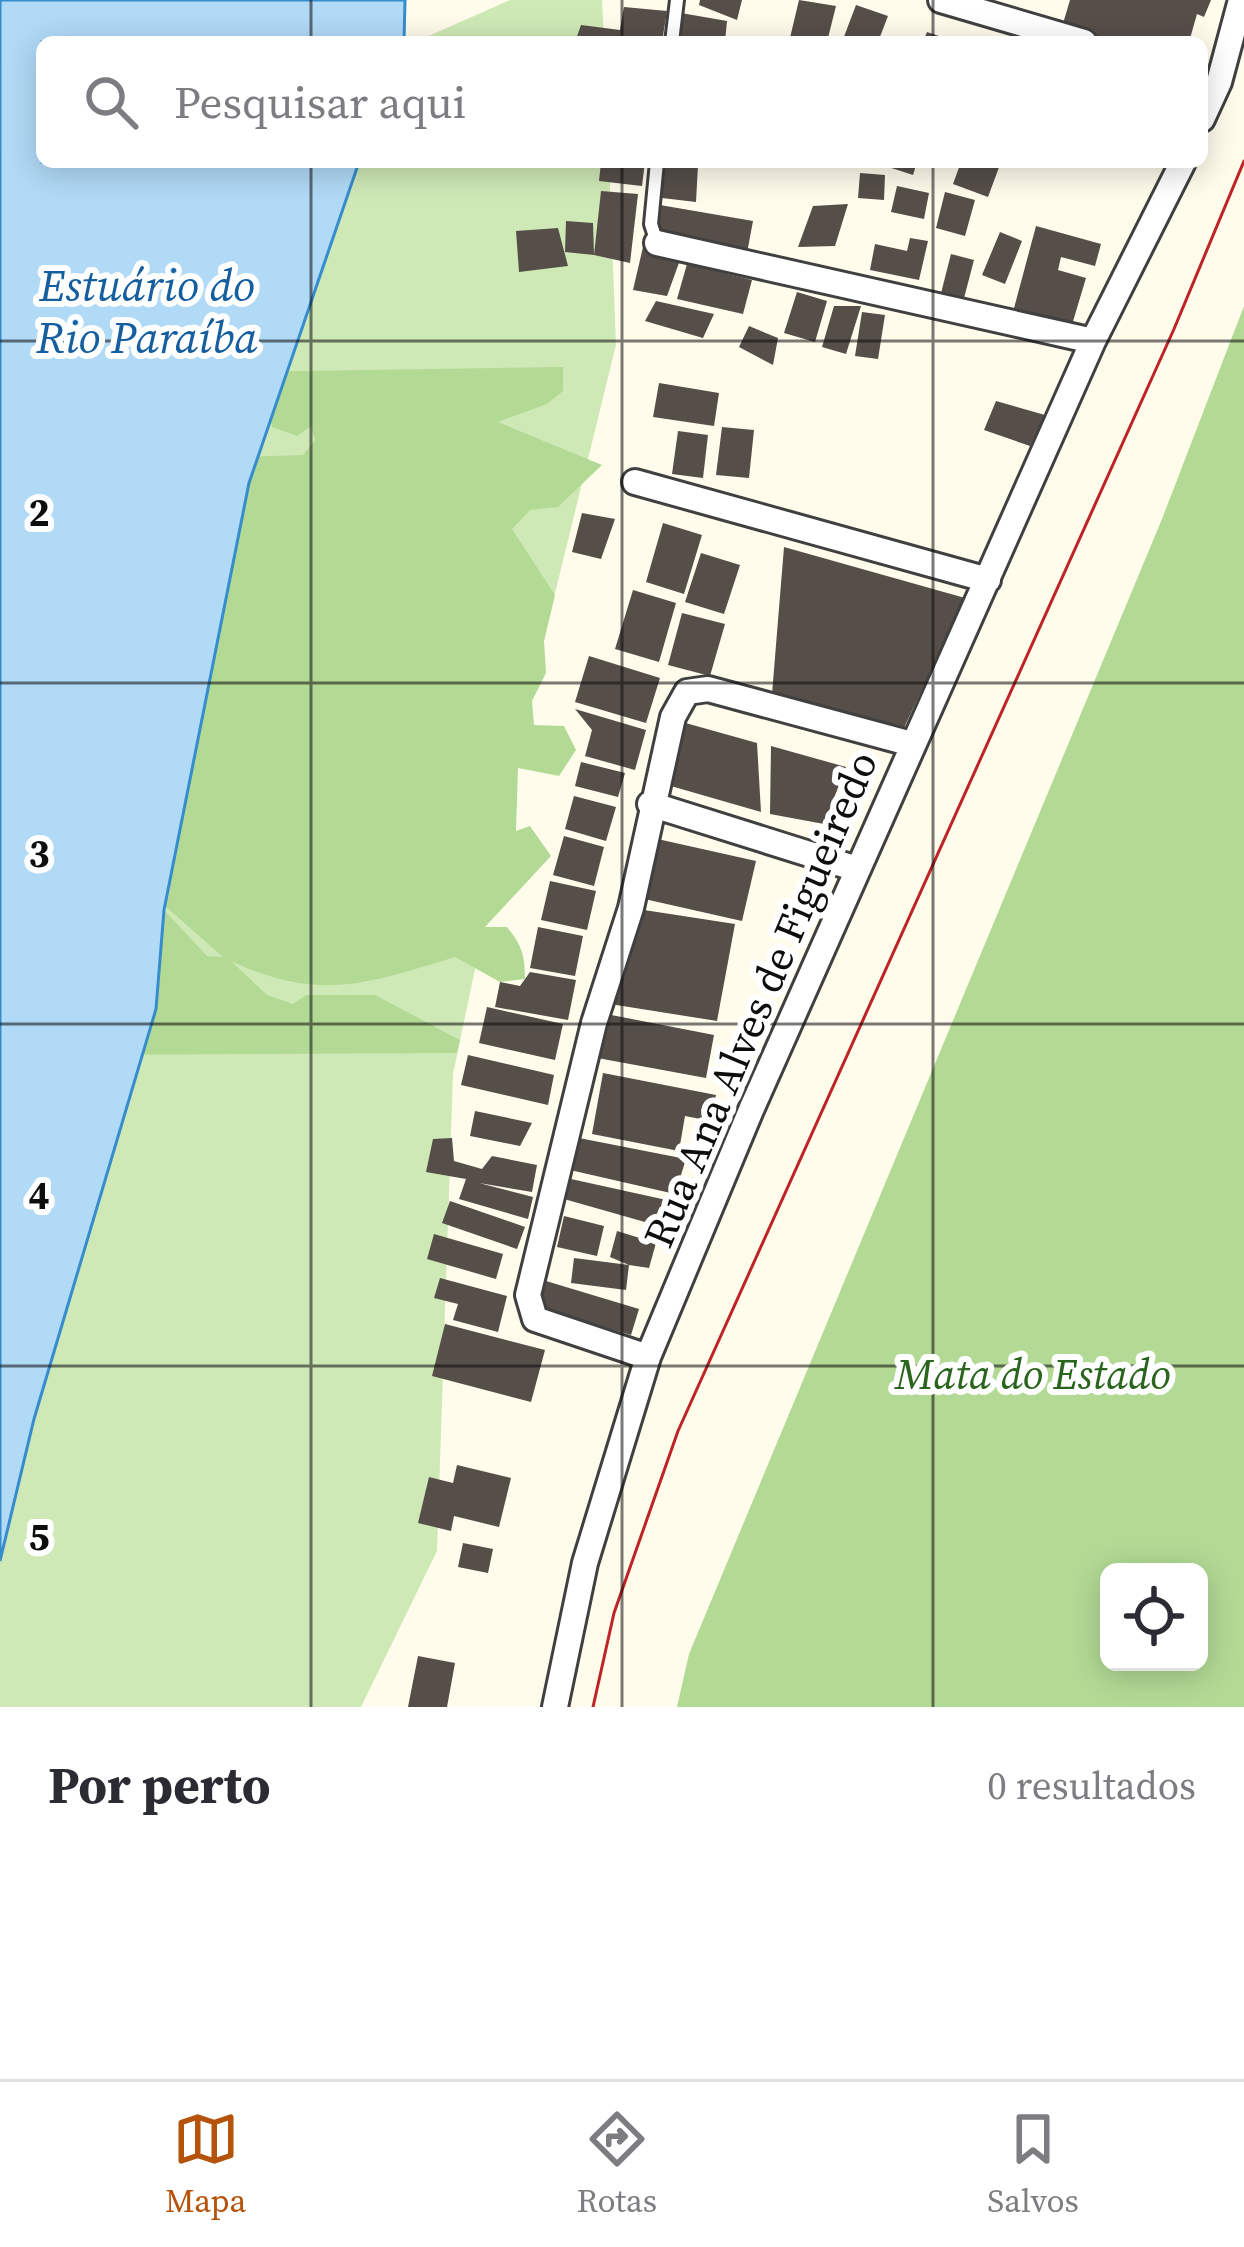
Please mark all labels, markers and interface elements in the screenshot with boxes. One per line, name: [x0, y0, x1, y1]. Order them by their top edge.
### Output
search box: [36, 36, 1208, 168]
icon: search: [78, 69, 144, 135]
text: Pesquisar aqui: [174, 71, 466, 133]
water label: Estuário do Rio Paraíba: [35, 254, 258, 368]
text: 2: [28, 486, 50, 539]
street label: Rua Ana Alves de Figueiredo: [629, 742, 891, 1256]
text: 3: [28, 827, 50, 880]
text: 4: [28, 1169, 50, 1222]
park label: Mata do Estado: [893, 1345, 1171, 1403]
text: 5: [28, 1510, 50, 1563]
map controls: [1100, 1563, 1208, 1671]
button: locate: [1100, 1563, 1208, 1671]
text: Por perto: [48, 1750, 271, 1820]
text: 0 resultados: [987, 1759, 1196, 1812]
tab: Mapa: [165, 2106, 246, 2223]
tab: Rotas: [576, 2106, 657, 2223]
tab: Salvos: [987, 2106, 1079, 2223]

